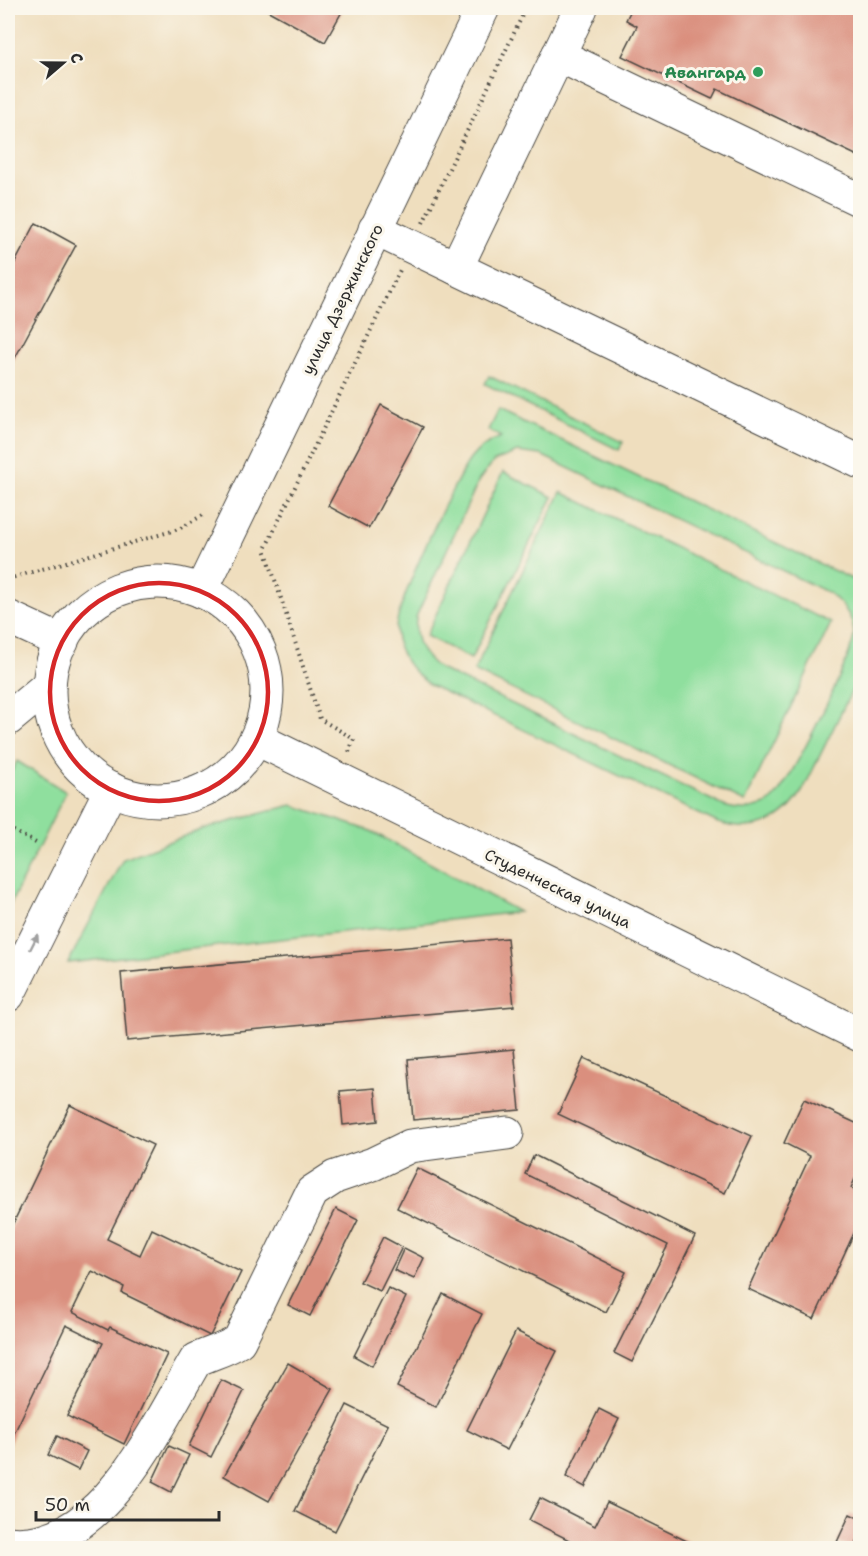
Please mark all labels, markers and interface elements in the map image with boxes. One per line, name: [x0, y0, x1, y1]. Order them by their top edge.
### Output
north arrow: [33, 33, 93, 93]
text: С: [65, 50, 88, 66]
place label: Авангард: [665, 62, 747, 83]
marker: Авангард: [751, 65, 765, 79]
street label: улица Дзержинского: [297, 220, 388, 378]
street label: Студенческая улица: [481, 844, 635, 933]
one-way arrow: [29, 934, 38, 951]
scale bar: [36, 1484, 219, 1522]
text: 50 m: [45, 1493, 90, 1517]

